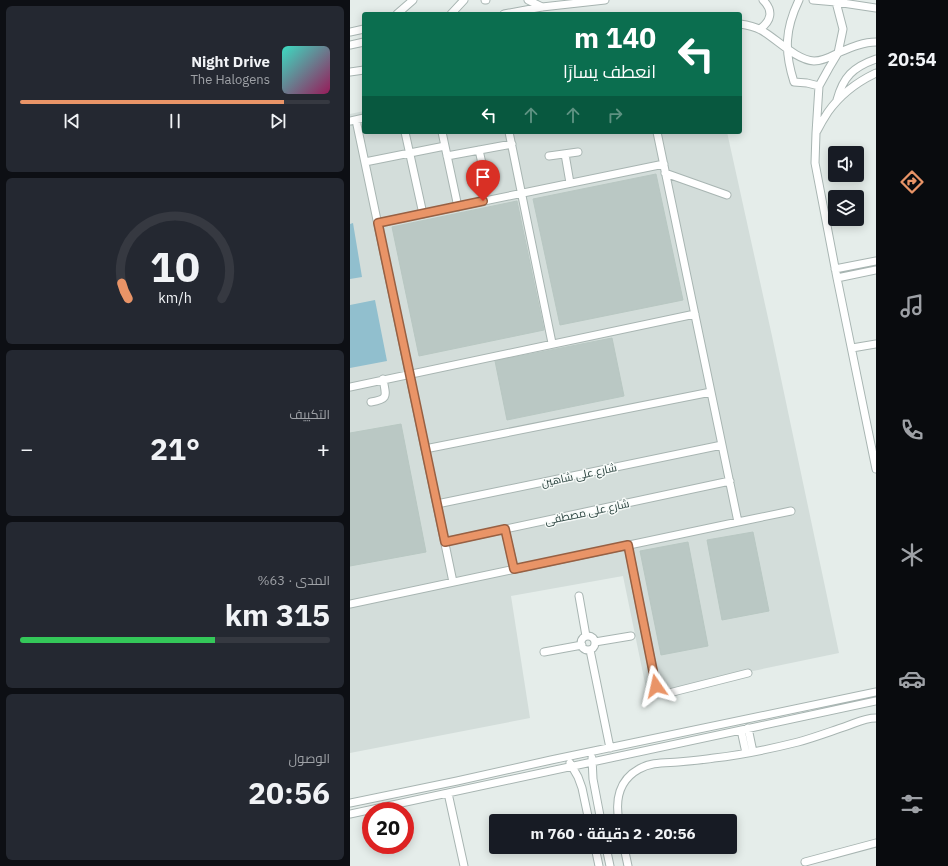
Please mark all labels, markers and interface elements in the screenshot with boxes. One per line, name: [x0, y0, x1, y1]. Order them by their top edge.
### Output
text: 140 m: [574, 19, 656, 56]
icon: left: [670, 28, 722, 80]
text: 20:54: [887, 48, 937, 71]
text: Night Drive: [191, 52, 270, 71]
text: انعطف يسارًا: [563, 60, 656, 83]
text: The Halogens: [190, 71, 270, 88]
icon: left: [478, 104, 500, 126]
icon: ahead: [520, 104, 542, 126]
icon: ahead: [562, 104, 584, 126]
icon: right: [604, 104, 626, 126]
icon: previous: [61, 110, 83, 132]
icon: pause: [164, 110, 186, 132]
icon: next: [267, 110, 289, 132]
map controls: [828, 146, 864, 226]
button: sound: [828, 146, 864, 182]
pin: [466, 160, 500, 201]
icon: arrive: [472, 166, 494, 188]
icon: directions: [898, 168, 926, 196]
button: layers: [828, 190, 864, 226]
text: 10: [150, 239, 200, 293]
text: km/h: [158, 288, 192, 307]
icon: music: [898, 292, 926, 320]
text: التكييف: [289, 406, 330, 423]
icon: phone: [898, 416, 926, 444]
text: 21°: [150, 429, 200, 468]
text: −: [20, 434, 33, 463]
text: +: [317, 434, 330, 463]
street label: شارع على شاهين: [540, 460, 618, 491]
street label: شارع على مصطفى: [543, 496, 631, 529]
icon: climate: [898, 541, 926, 569]
text: المدى · 63%: [258, 572, 330, 589]
text: 315 km: [225, 595, 330, 634]
position arrow: [635, 665, 677, 707]
icon: car: [898, 665, 926, 693]
text: الوصول: [289, 750, 330, 767]
text: 20:56: [248, 773, 330, 812]
icon: filters: [898, 790, 926, 818]
speed limit sign: 20: [362, 802, 414, 854]
text: 20:56 · 2 دقيقة · 760 m: [531, 824, 695, 843]

